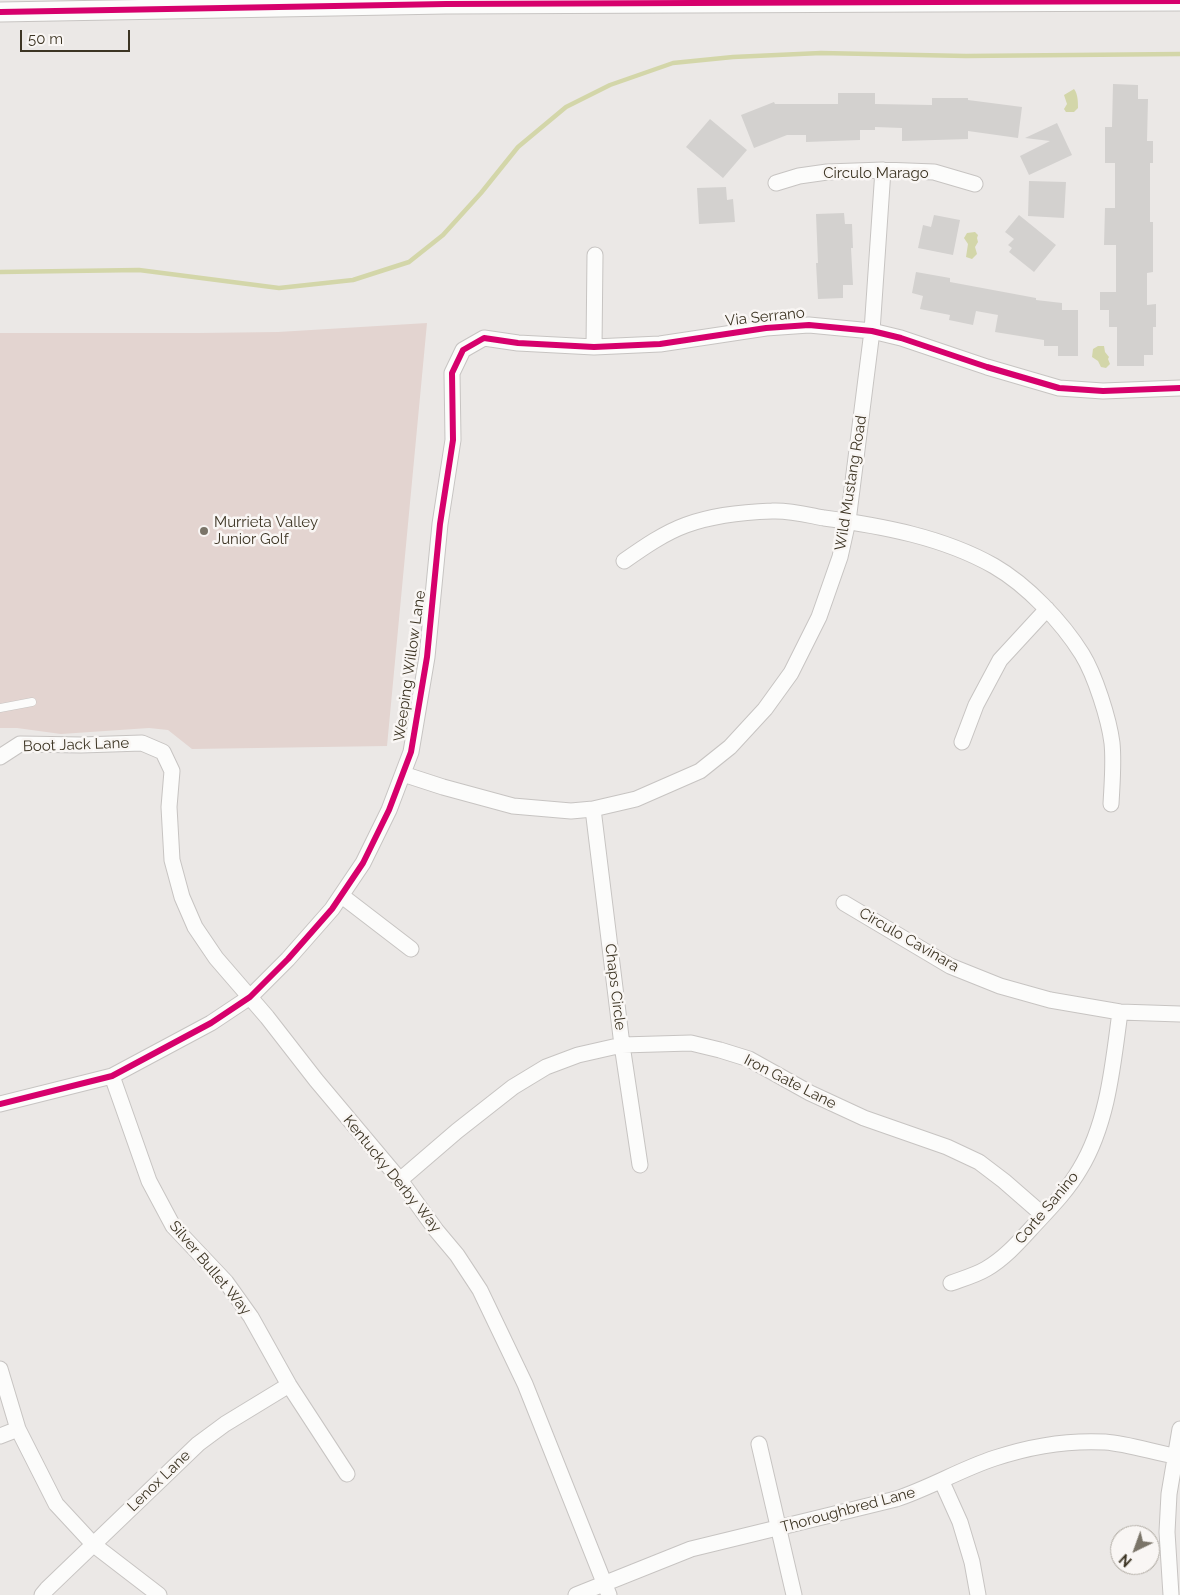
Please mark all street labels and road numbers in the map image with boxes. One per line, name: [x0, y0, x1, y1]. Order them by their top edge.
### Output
street label: Circulo Marago: [823, 164, 929, 182]
street label: Via Serrano: [724, 304, 806, 330]
street label: Wild Mustang Road: [831, 414, 871, 552]
street label: Weeping Willow Lane: [390, 589, 430, 743]
street label: Boot Jack Lane: [23, 734, 129, 756]
street label: Circulo Cavinara: [856, 904, 962, 976]
street label: Chaps Circle: [601, 943, 629, 1031]
street label: Iron Gate Lane: [741, 1051, 839, 1113]
street label: Kentucky Derby Way: [339, 1112, 445, 1236]
street label: Corte Sanino: [1012, 1168, 1082, 1248]
street label: Silver Bullet Way: [165, 1217, 255, 1319]
street label: Lenox Lane: [124, 1447, 194, 1515]
street label: Thoroughbred Lane: [779, 1483, 917, 1537]

